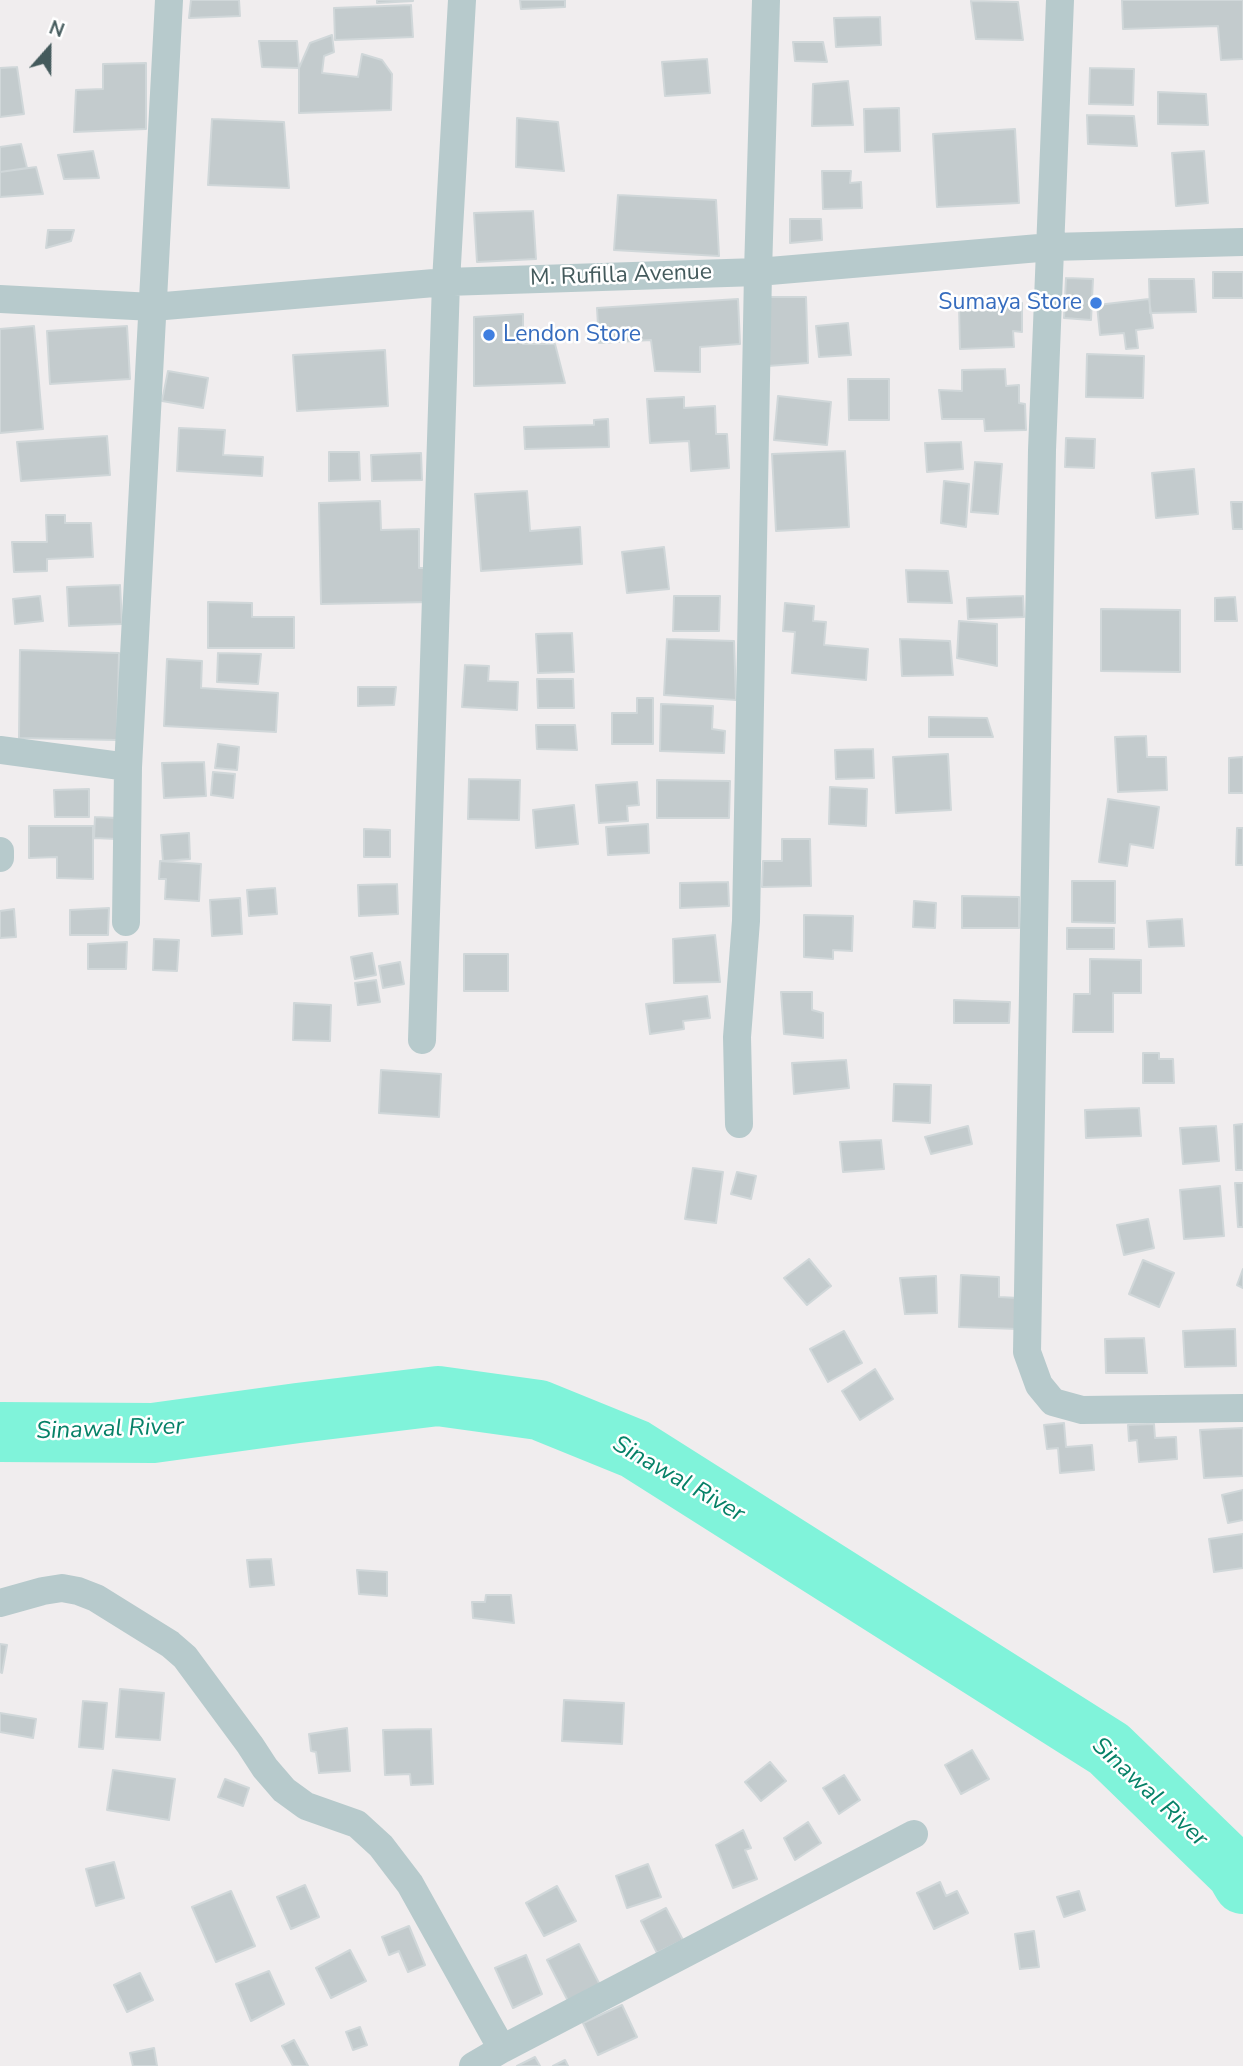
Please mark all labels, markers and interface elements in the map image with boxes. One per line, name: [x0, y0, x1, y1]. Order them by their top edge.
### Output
north arrow: [14, 14, 84, 84]
text: N: [45, 15, 68, 44]
street label: M. Rufilla Avenue: [530, 259, 712, 293]
place label: Sumaya Store: [938, 289, 1082, 317]
marker: Sumaya Store: [1088, 295, 1104, 311]
place label: Lendon Store: [503, 321, 641, 349]
marker: Lendon Store: [481, 327, 497, 343]
water label: Sinawal River: [36, 1413, 184, 1447]
water label: Sinawal River: [607, 1431, 749, 1529]
water label: Sinawal River: [1085, 1732, 1213, 1854]

